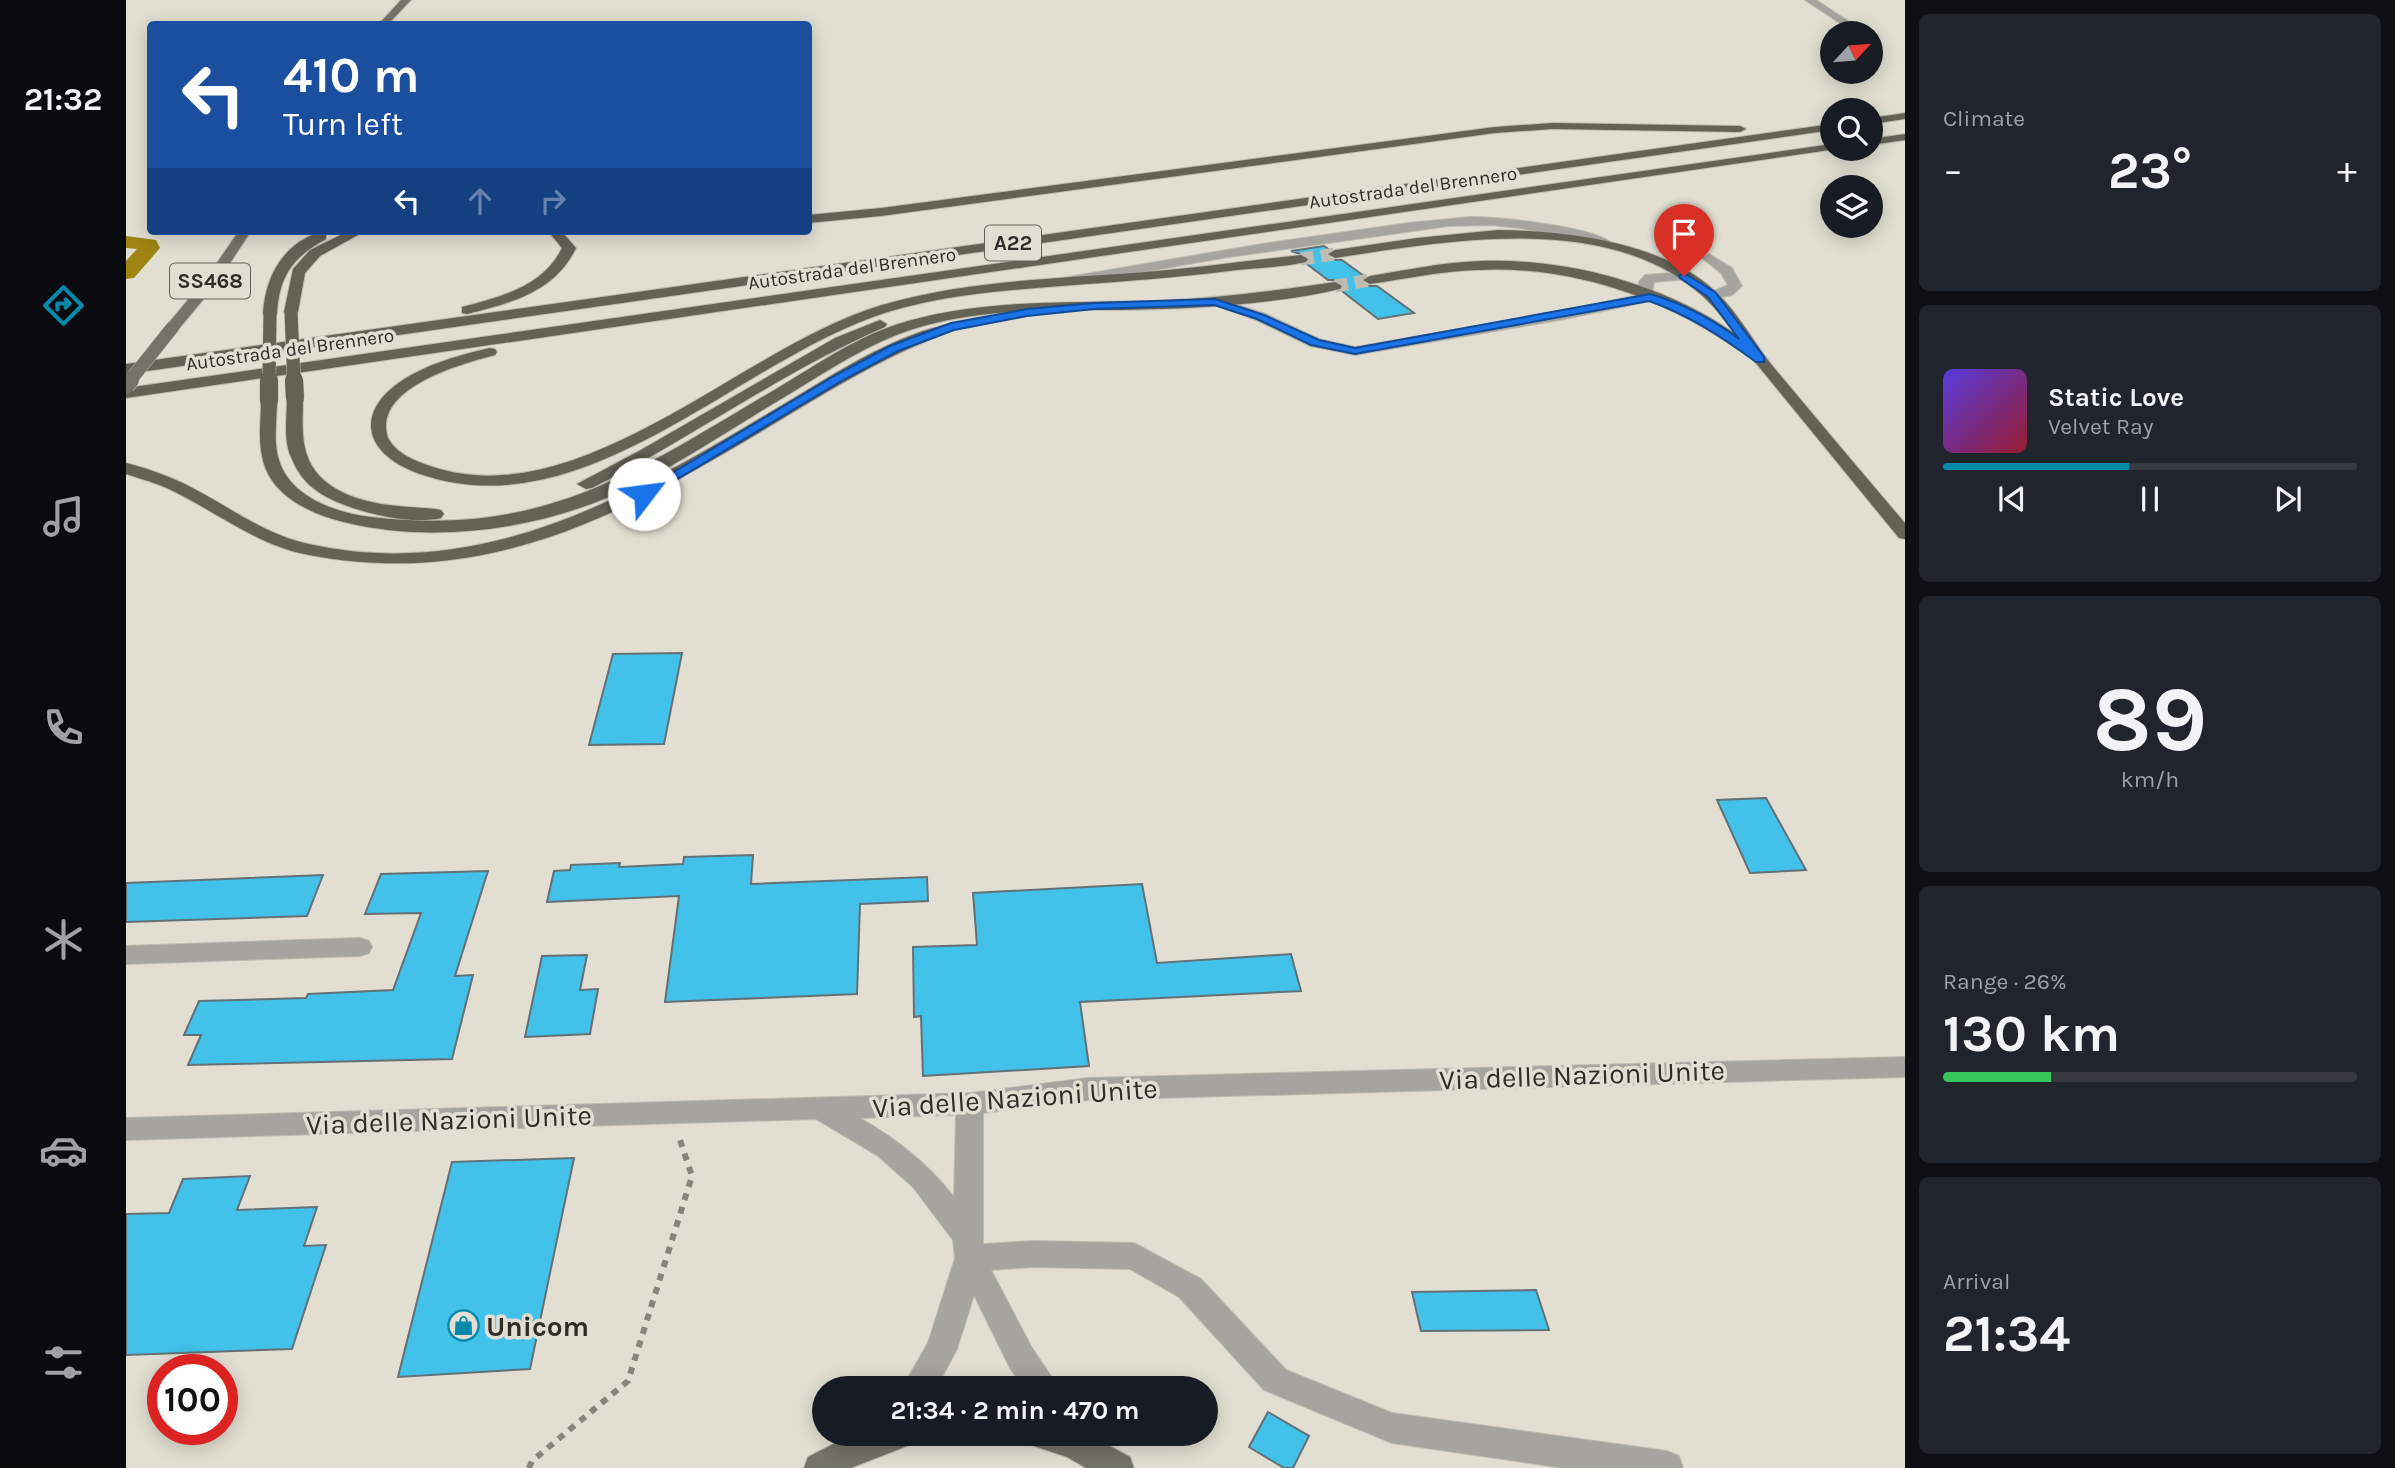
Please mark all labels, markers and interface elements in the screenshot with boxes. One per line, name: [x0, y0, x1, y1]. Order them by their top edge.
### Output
north arrow: [1820, 21, 1883, 84]
map controls: [1820, 21, 1883, 238]
text: 410 m: [283, 47, 420, 104]
icon: left: [168, 49, 259, 140]
text: 21:32: [24, 81, 102, 118]
button: search: [1820, 98, 1883, 161]
text: Climate: [1943, 105, 2025, 132]
text: Turn left: [283, 106, 403, 143]
text: 23°: [2108, 140, 2192, 201]
text: −: [1943, 148, 1963, 193]
text: +: [2337, 148, 2357, 193]
street label: Autostrada del Brennero: [1308, 163, 1518, 213]
button: layers: [1820, 175, 1883, 238]
icon: left: [388, 182, 426, 220]
icon: ahead: [461, 182, 499, 220]
icon: right: [534, 182, 572, 220]
pin: [1654, 204, 1714, 276]
icon: arrive: [1665, 215, 1703, 253]
road number: A22: [985, 226, 1041, 260]
street label: Autostrada del Brennero: [747, 244, 957, 294]
road number: SS468: [170, 264, 250, 298]
icon: directions: [39, 281, 88, 330]
street label: Autostrada del Brennero: [185, 325, 395, 375]
text: Static Love: [2048, 382, 2184, 413]
text: Velvet Ray: [2048, 413, 2153, 440]
position arrow: [607, 457, 681, 531]
icon: previous: [1993, 480, 2031, 518]
icon: pause: [2131, 480, 2169, 518]
icon: next: [2269, 480, 2307, 518]
icon: music: [39, 492, 88, 541]
text: 89: [2093, 667, 2207, 773]
icon: phone: [39, 703, 88, 752]
text: km/h: [2121, 766, 2179, 793]
icon: climate: [39, 915, 88, 964]
text: Range · 26%: [1943, 968, 2067, 995]
text: 130 km: [1943, 1003, 2120, 1064]
street label: Via delle Nazioni Unite: [1439, 1054, 1725, 1096]
street label: Via delle Nazioni Unite: [871, 1072, 1159, 1124]
street label: Via delle Nazioni Unite: [306, 1099, 592, 1141]
icon: car: [39, 1126, 88, 1175]
text: Arrival: [1943, 1268, 2010, 1295]
text: 21:34: [1943, 1303, 2070, 1364]
shop icon: Unicom: [446, 1309, 480, 1343]
place label: Unicom: [486, 1310, 589, 1343]
icon: filters: [39, 1338, 88, 1387]
speed limit sign: 100: [147, 1354, 238, 1445]
text: 21:34 · 2 min · 470 m: [891, 1395, 1139, 1426]

